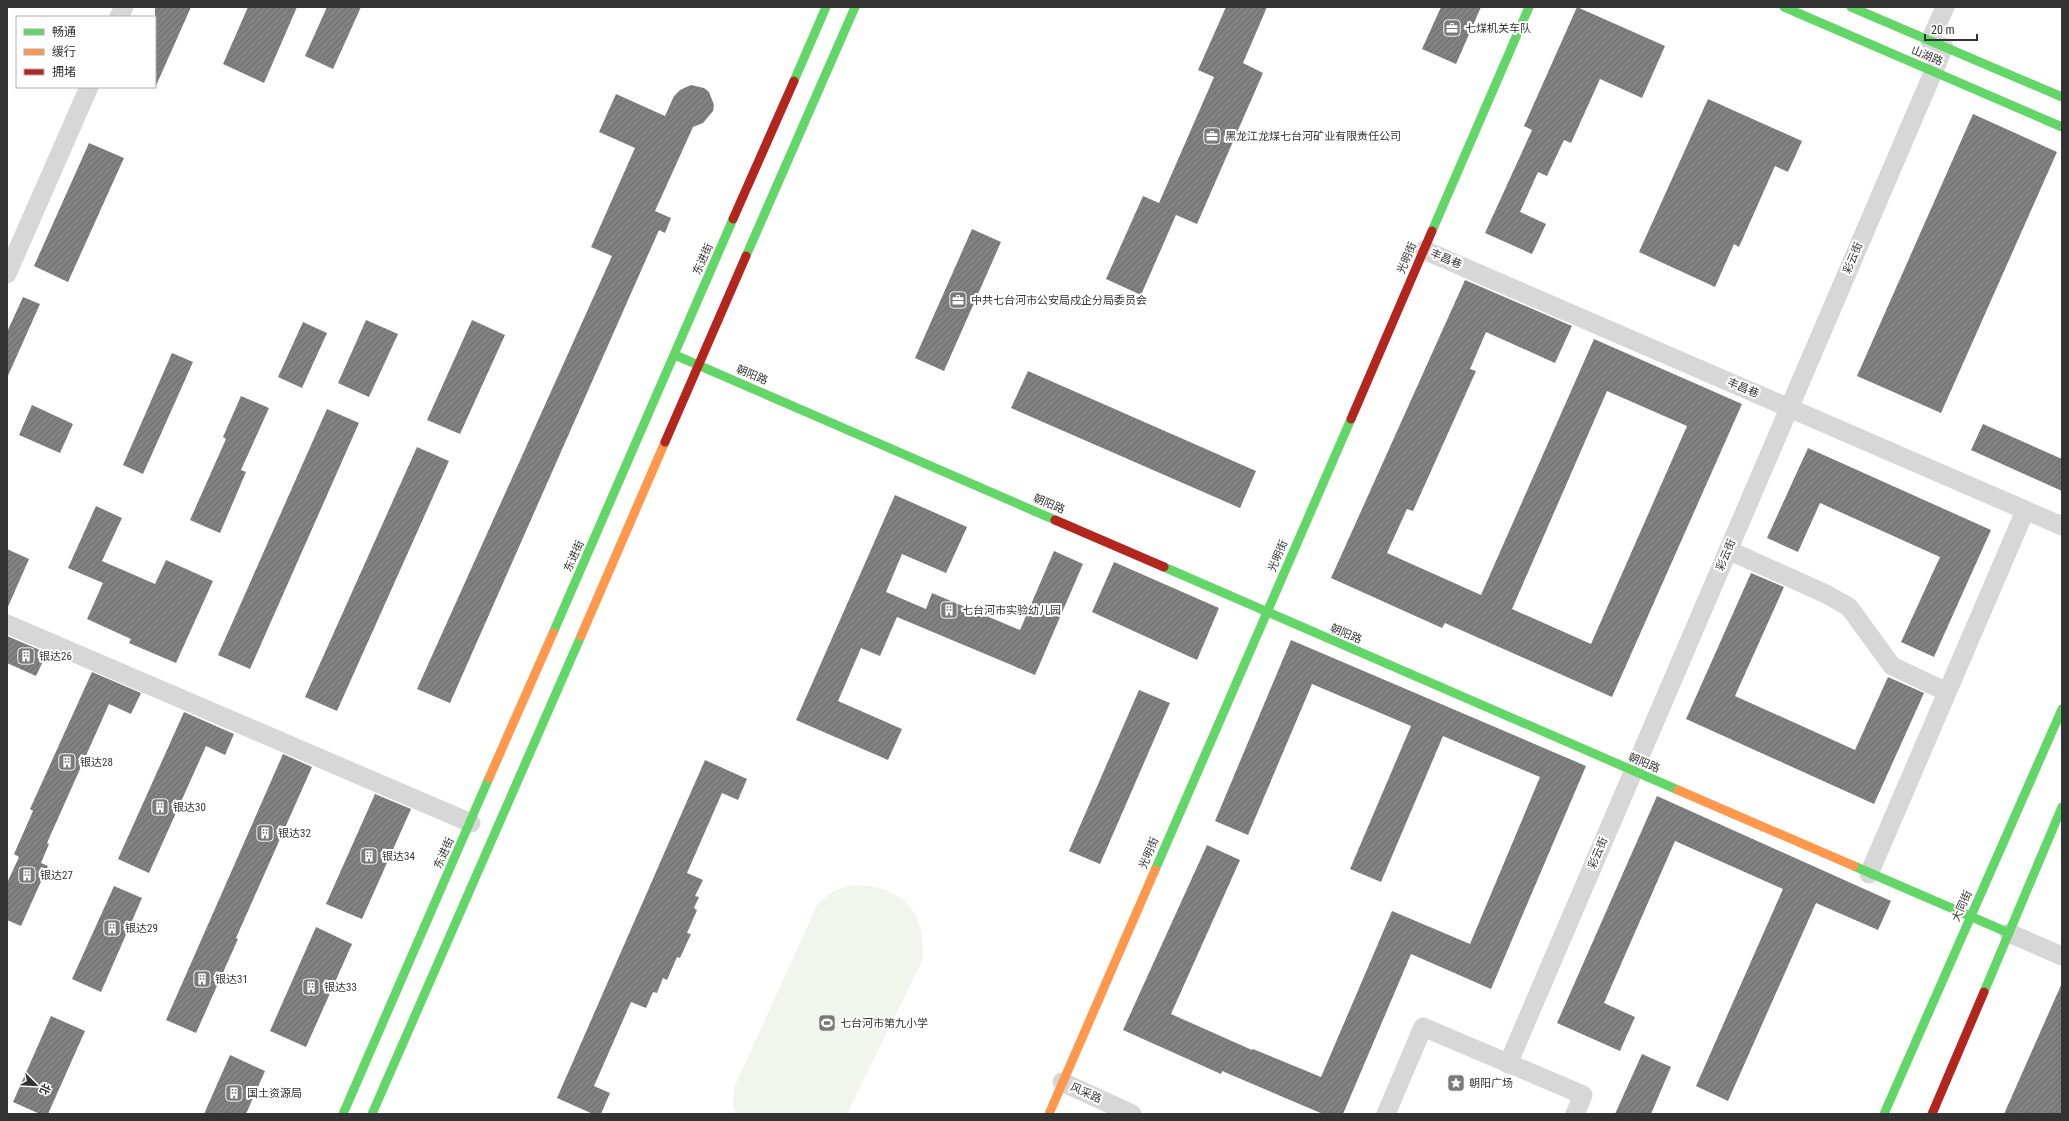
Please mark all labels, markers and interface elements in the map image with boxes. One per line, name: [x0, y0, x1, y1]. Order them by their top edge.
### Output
legend: [16, 16, 156, 88]
scale bar: [1925, 16, 1977, 42]
office icon: 七煤机关车队: [1442, 18, 1462, 38]
place label: 七煤机关车队: [1465, 22, 1531, 35]
text: 20 m: [1931, 23, 1955, 37]
text: 畅通: [52, 25, 76, 39]
street label: 山湖路: [1909, 44, 1945, 68]
text: 缓行: [52, 45, 76, 59]
text: 拥堵: [52, 65, 76, 79]
office icon: 黑龙江龙煤七台河矿业有限责任公司: [1202, 126, 1222, 146]
place label: 黑龙江龙煤七台河矿业有限责任公司: [1225, 130, 1401, 143]
street label: 光明街: [1395, 240, 1419, 276]
street label: 彩云街: [1841, 240, 1865, 276]
street label: 东进街: [690, 241, 716, 277]
street label: 丰昌巷: [1428, 247, 1464, 271]
office icon: 中共七台河市公安局戍企分局委员会: [948, 290, 968, 310]
place label: 中共七台河市公安局戍企分局委员会: [971, 294, 1147, 307]
street label: 朝阳路: [734, 363, 770, 387]
street label: 丰昌巷: [1725, 376, 1761, 400]
street label: 朝阳路: [1031, 492, 1067, 516]
street label: 彩云街: [1714, 537, 1738, 573]
street label: 东进街: [561, 538, 587, 574]
street label: 光明街: [1266, 538, 1290, 574]
building icon: 七台河市实验幼儿园: [939, 600, 959, 620]
place label: 七台河市实验幼儿园: [962, 604, 1061, 617]
street label: 朝阳路: [1328, 622, 1364, 646]
building icon: 银达26: [16, 646, 36, 666]
place label: 银达26: [39, 650, 72, 663]
street label: 朝阳路: [1626, 751, 1662, 775]
building icon: 银达28: [57, 752, 77, 772]
place label: 银达28: [80, 756, 113, 769]
building icon: 银达30: [150, 797, 170, 817]
place label: 银达30: [173, 801, 206, 814]
building icon: 银达32: [255, 823, 275, 843]
place label: 银达32: [278, 827, 311, 840]
street label: 东进街: [431, 835, 457, 871]
street label: 光明街: [1137, 835, 1161, 871]
street label: 彩云街: [1586, 835, 1610, 871]
building icon: 银达34: [359, 846, 379, 866]
place label: 银达34: [382, 850, 415, 863]
building icon: 银达27: [17, 865, 37, 885]
place label: 银达27: [40, 869, 73, 882]
street label: 大同街: [1949, 888, 1975, 924]
building icon: 银达29: [102, 918, 122, 938]
place label: 银达29: [125, 922, 158, 935]
building icon: 银达31: [192, 969, 212, 989]
place label: 银达31: [215, 973, 248, 986]
building icon: 银达33: [301, 977, 321, 997]
place label: 银达33: [324, 981, 357, 994]
sports icon: 七台河市第九小学: [817, 1013, 837, 1033]
place label: 七台河市第九小学: [840, 1017, 928, 1030]
north arrow: [16, 1065, 56, 1105]
place icon: 朝阳广场: [1446, 1073, 1466, 1093]
place label: 朝阳广场: [1469, 1077, 1513, 1090]
street label: 风采路: [1068, 1080, 1104, 1106]
text: 北: [37, 1081, 53, 1097]
building icon: 国土资源局: [224, 1083, 244, 1103]
place label: 国土资源局: [247, 1087, 302, 1100]

